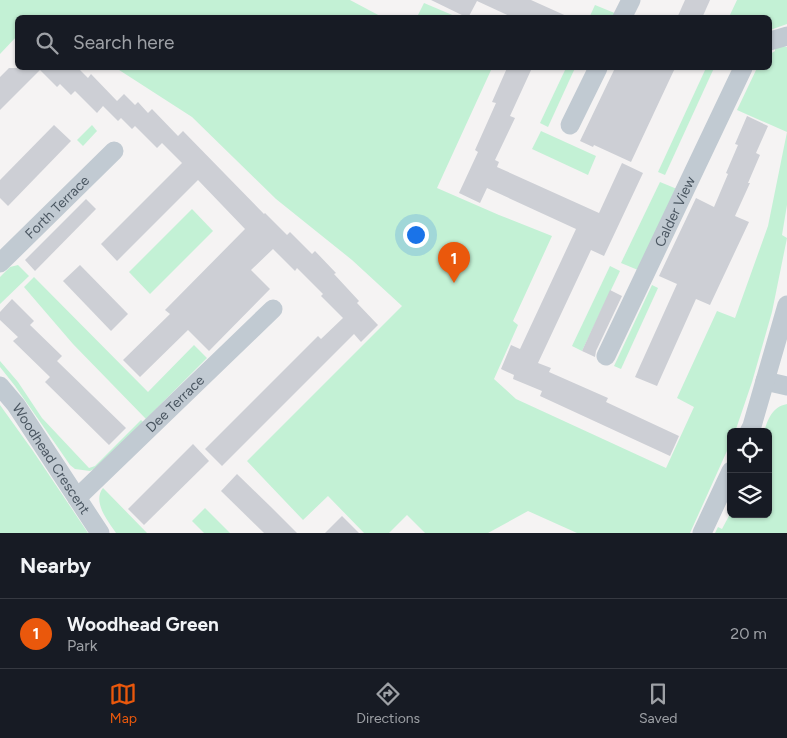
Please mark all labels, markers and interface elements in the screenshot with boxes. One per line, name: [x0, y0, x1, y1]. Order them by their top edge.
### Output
search box: [15, 15, 772, 70]
icon: search: [33, 29, 61, 57]
text: Search here: [73, 31, 175, 54]
street label: Forth Terrace: [22, 172, 93, 243]
street label: Calder View: [651, 174, 699, 250]
your location: [403, 222, 429, 248]
pin: 1: [438, 242, 470, 283]
street label: Dee Terrace: [142, 372, 208, 436]
street label: Woodhead Crescent: [8, 400, 93, 518]
map controls: [727, 428, 772, 518]
button: locate: [727, 428, 772, 473]
button: layers: [727, 473, 772, 518]
text: Nearby: [20, 553, 91, 578]
text: Woodhead Green: [67, 613, 219, 636]
text: 1: [33, 624, 39, 643]
text: 20 m: [730, 624, 767, 643]
text: Park: [67, 636, 97, 655]
tab: Map: [109, 680, 137, 727]
tab: Directions: [356, 680, 420, 727]
tab: Saved: [639, 680, 678, 727]

